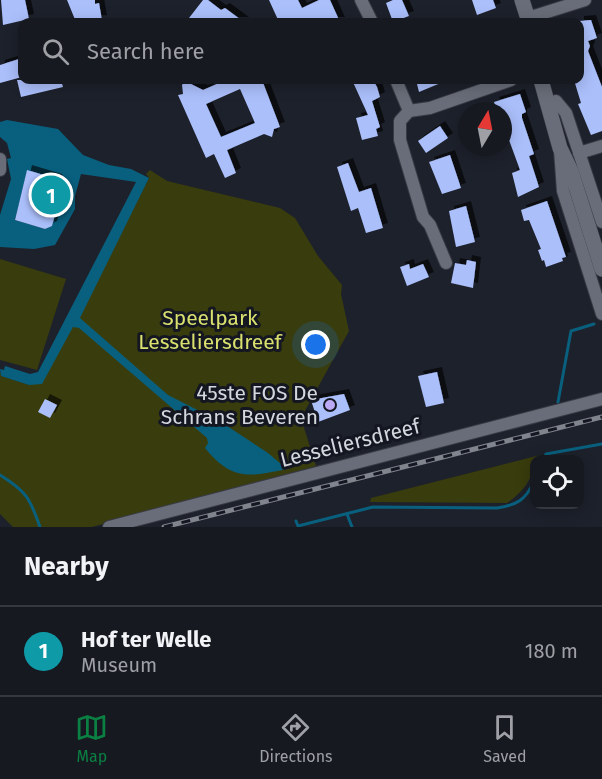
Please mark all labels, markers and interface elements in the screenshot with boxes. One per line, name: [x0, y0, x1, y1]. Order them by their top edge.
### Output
search box: [18, 18, 584, 84]
icon: search: [39, 35, 72, 68]
text: Search here: [87, 38, 205, 65]
north arrow: [458, 102, 512, 156]
pin: 1: [32, 172, 70, 218]
park label: Speelpark Lesseliersdreef: [138, 305, 284, 355]
your location: [301, 330, 330, 359]
place label: 45ste FOS De Schrans Beveren: [161, 380, 318, 430]
marker: 45ste FOS De Schrans Beveren: [323, 398, 337, 412]
street label: Lesseliersdreef: [277, 413, 425, 473]
map controls: [530, 455, 584, 509]
button: locate: [530, 455, 584, 509]
text: Nearby: [24, 551, 109, 582]
text: Hof ter Welle: [81, 626, 211, 653]
text: 1: [39, 639, 48, 663]
text: 180 m: [525, 639, 578, 663]
text: Museum: [81, 653, 157, 677]
tab: Map: [75, 711, 108, 766]
tab: Directions: [259, 711, 333, 766]
tab: Saved: [483, 711, 527, 766]

